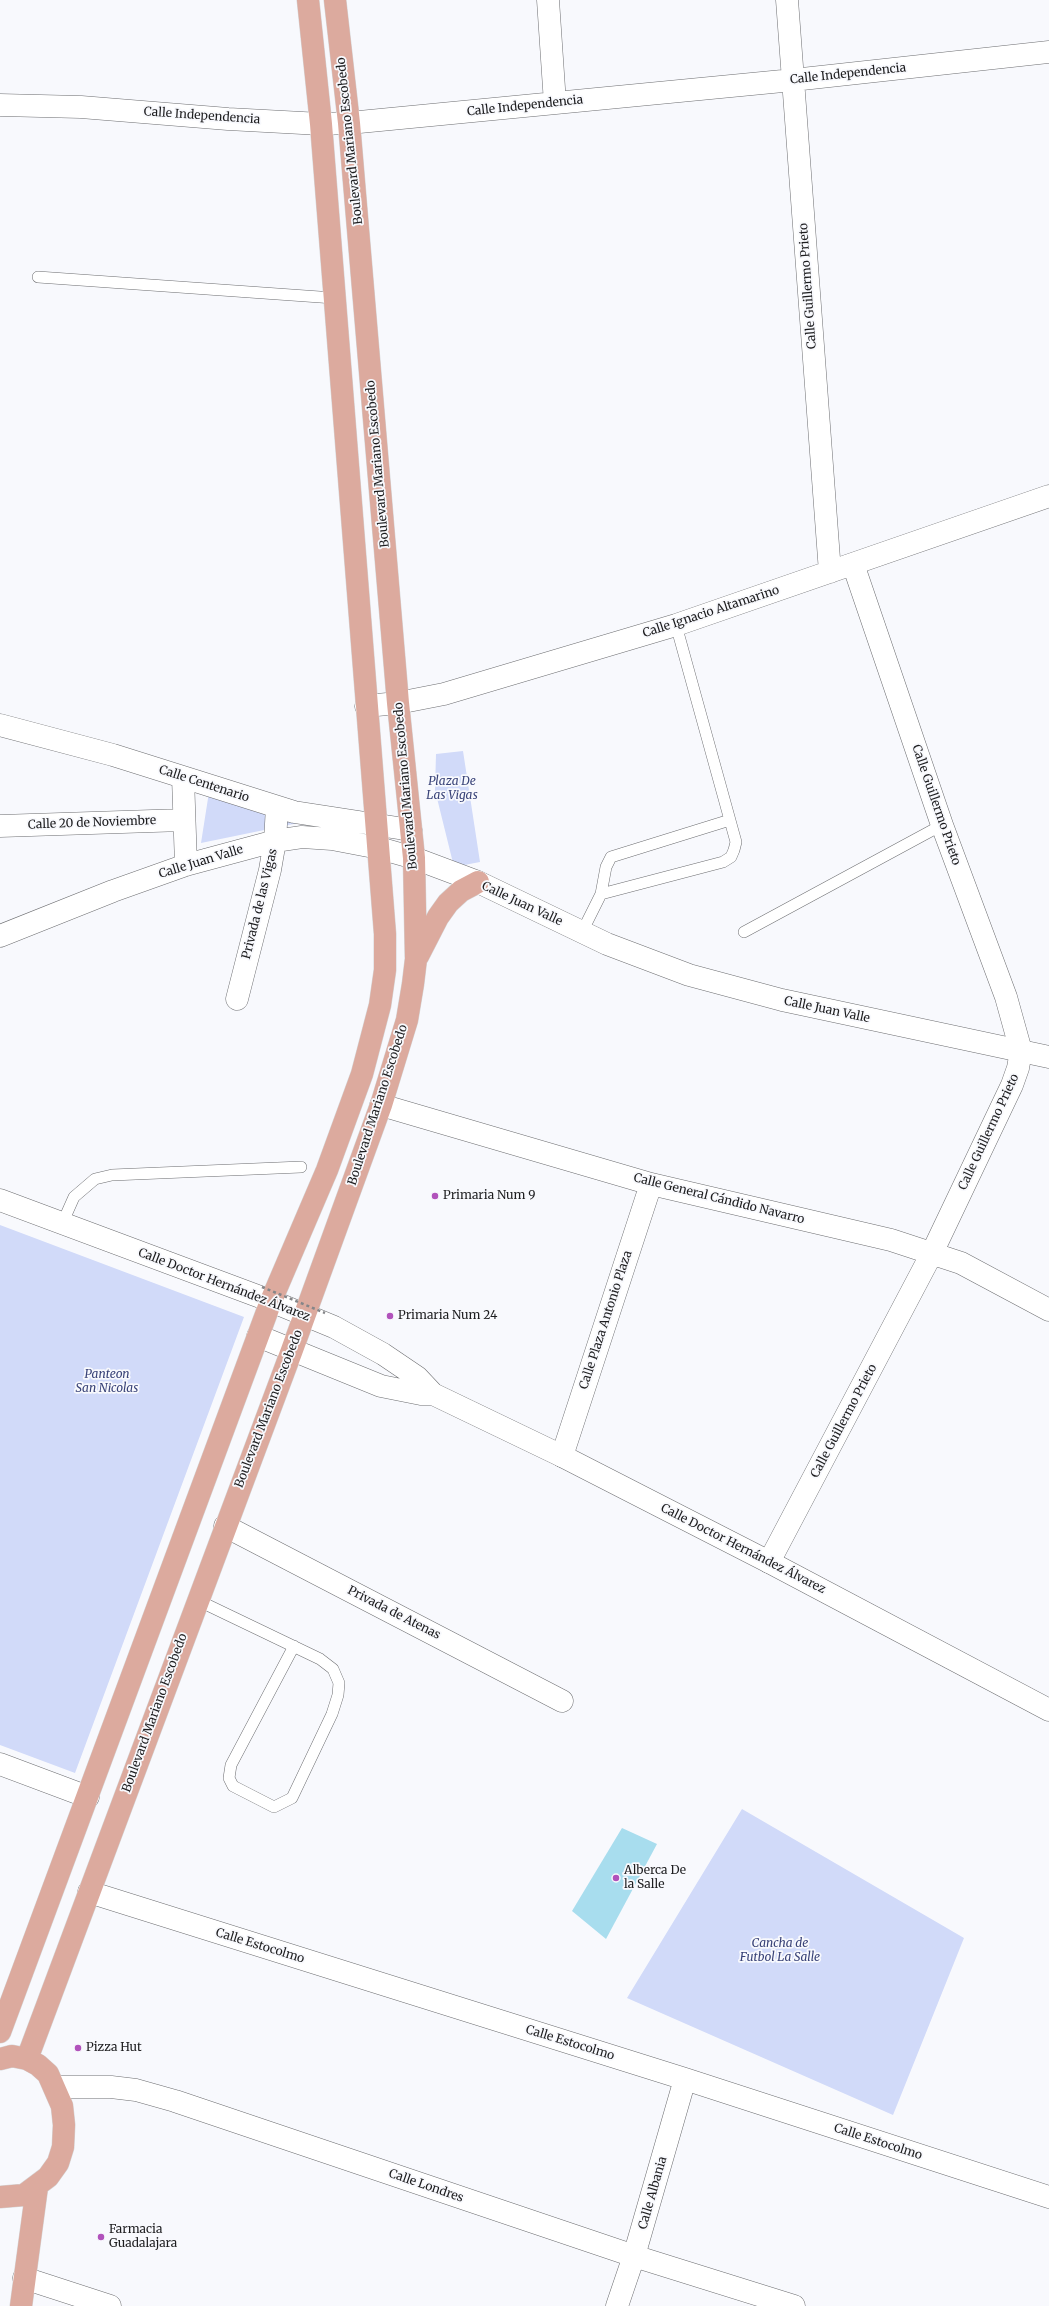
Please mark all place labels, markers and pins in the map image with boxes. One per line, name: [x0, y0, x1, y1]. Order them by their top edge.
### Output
place label: Primaria Num 9: [443, 1189, 535, 1203]
marker: Primaria Num 9: [430, 1191, 440, 1201]
place label: Primaria Num 24: [398, 1309, 497, 1323]
marker: Primaria Num 24: [385, 1311, 395, 1321]
place label: Alberca De la Salle: [624, 1864, 686, 1892]
marker: Alberca De la Salle: [611, 1873, 621, 1883]
place label: Pizza Hut: [86, 2041, 142, 2055]
marker: Pizza Hut: [73, 2043, 83, 2053]
place label: Farmacia Guadalajara: [109, 2223, 177, 2251]
marker: Farmacia Guadalajara: [96, 2232, 106, 2242]

